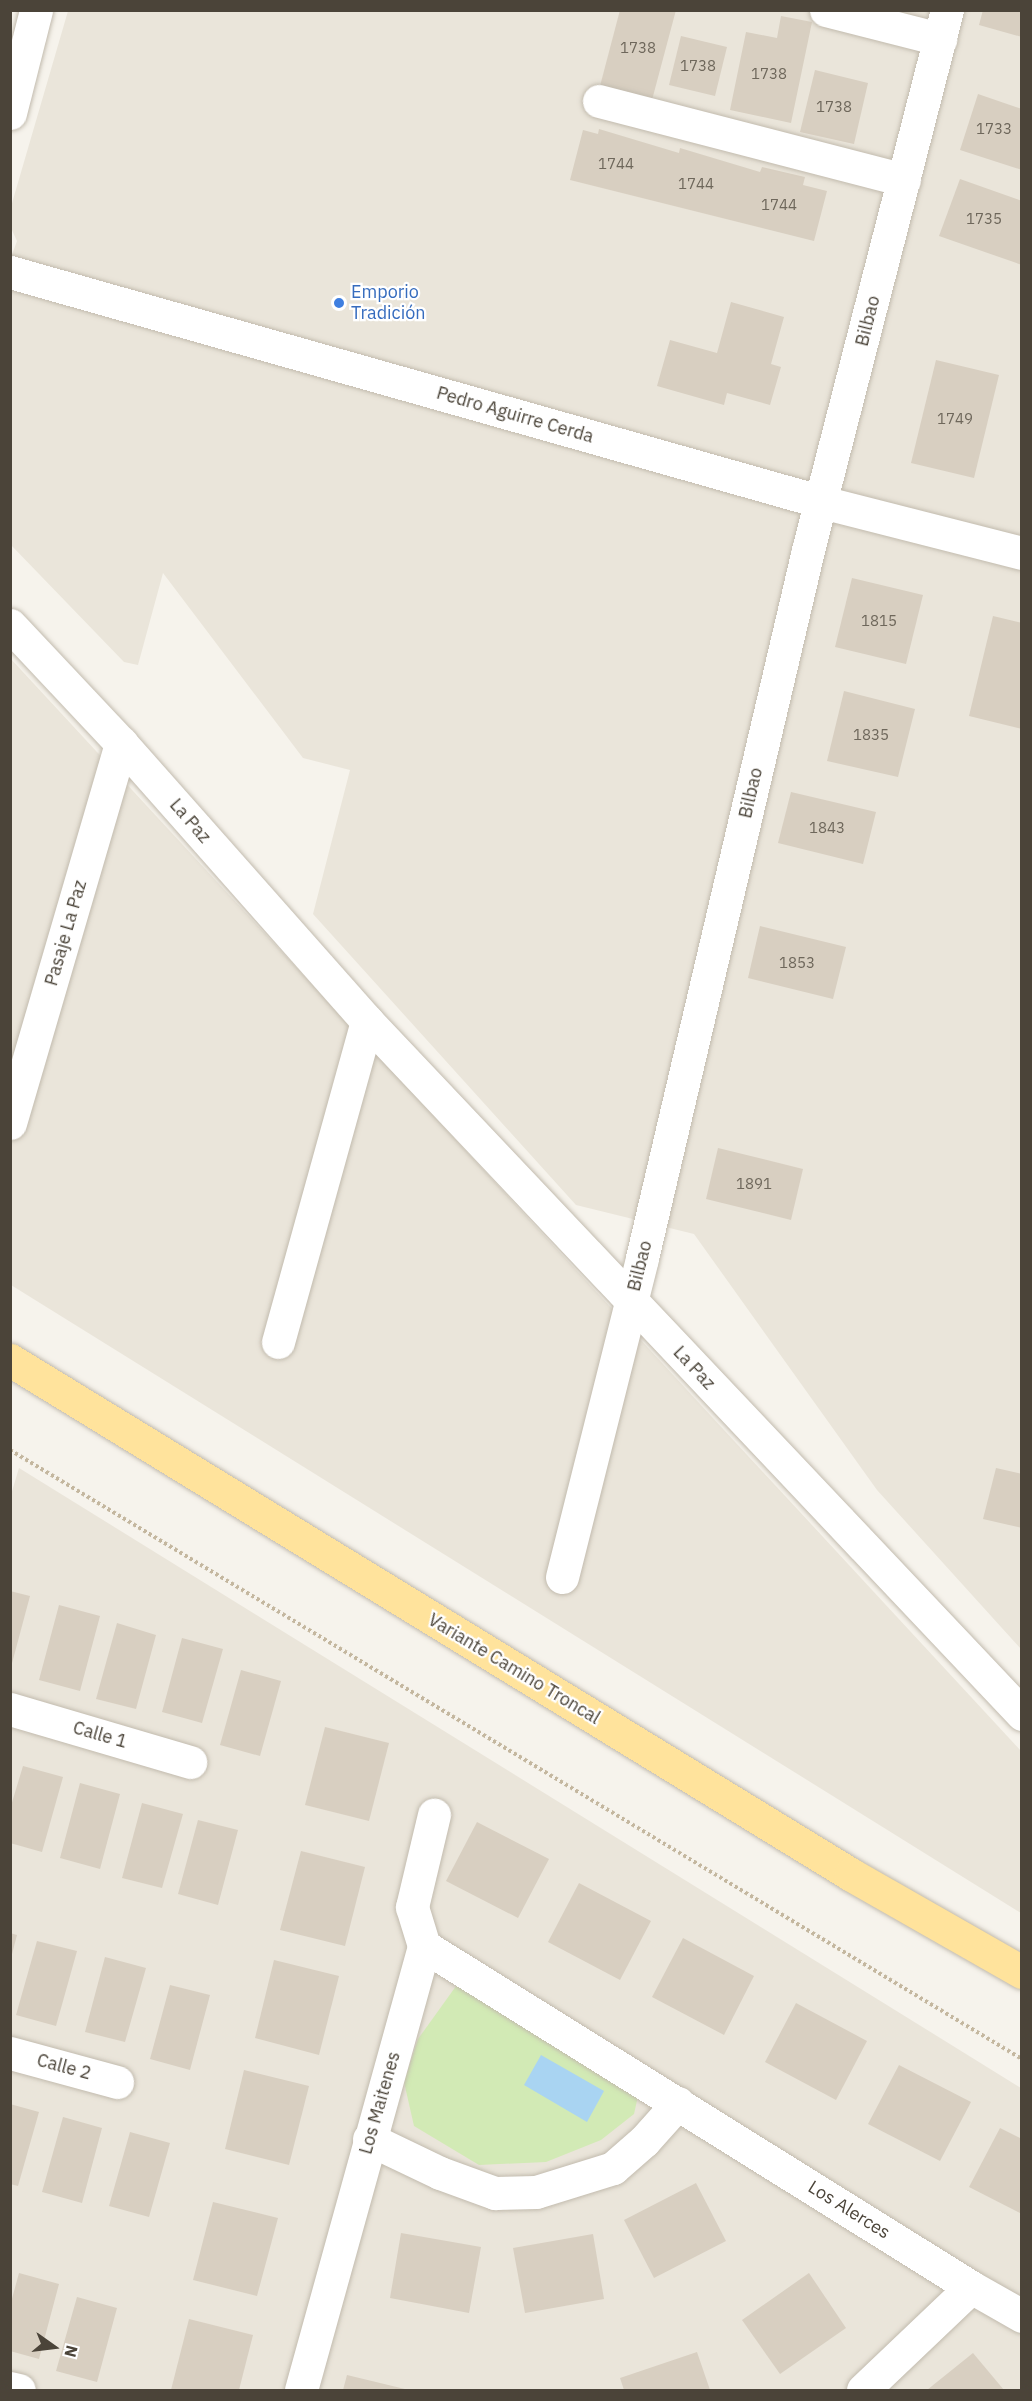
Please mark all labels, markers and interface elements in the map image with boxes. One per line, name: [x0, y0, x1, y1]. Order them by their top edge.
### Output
house number: 1738: [620, 39, 656, 57]
house number: 1738: [680, 57, 716, 75]
house number: 1738: [751, 65, 787, 83]
house number: 1738: [816, 98, 852, 116]
house number: 1733: [976, 120, 1012, 138]
house number: 1744: [598, 155, 634, 173]
house number: 1744: [678, 175, 714, 193]
house number: 1744: [761, 196, 797, 214]
house number: 1735: [966, 210, 1002, 228]
place label: Emporio Tradición: [351, 282, 425, 324]
street label: Bilbao: [851, 294, 885, 348]
marker: Emporio Tradición: [332, 296, 346, 310]
street label: Pedro Aguirre Cerda: [434, 382, 596, 448]
house number: 1749: [937, 410, 973, 428]
house number: 1815: [861, 612, 897, 630]
house number: 1835: [853, 726, 889, 744]
street label: Bilbao: [735, 766, 767, 820]
street label: La Paz: [165, 794, 215, 848]
house number: 1843: [809, 819, 845, 837]
street label: Pasaje La Paz: [41, 878, 91, 988]
house number: 1853: [779, 954, 815, 972]
house number: 1891: [736, 1175, 772, 1193]
street label: Bilbao: [623, 1239, 657, 1293]
street label: La Paz: [669, 1342, 719, 1394]
street label: Variante Camino Troncal: [424, 1609, 604, 1729]
street label: Calle 1: [70, 1717, 130, 1753]
street label: Calle 2: [34, 2049, 94, 2085]
street label: Los Maitenes: [355, 2049, 405, 2157]
street label: Los Alerces: [804, 2176, 894, 2244]
north arrow: [24, 2317, 84, 2377]
text: N: [60, 2343, 83, 2359]

